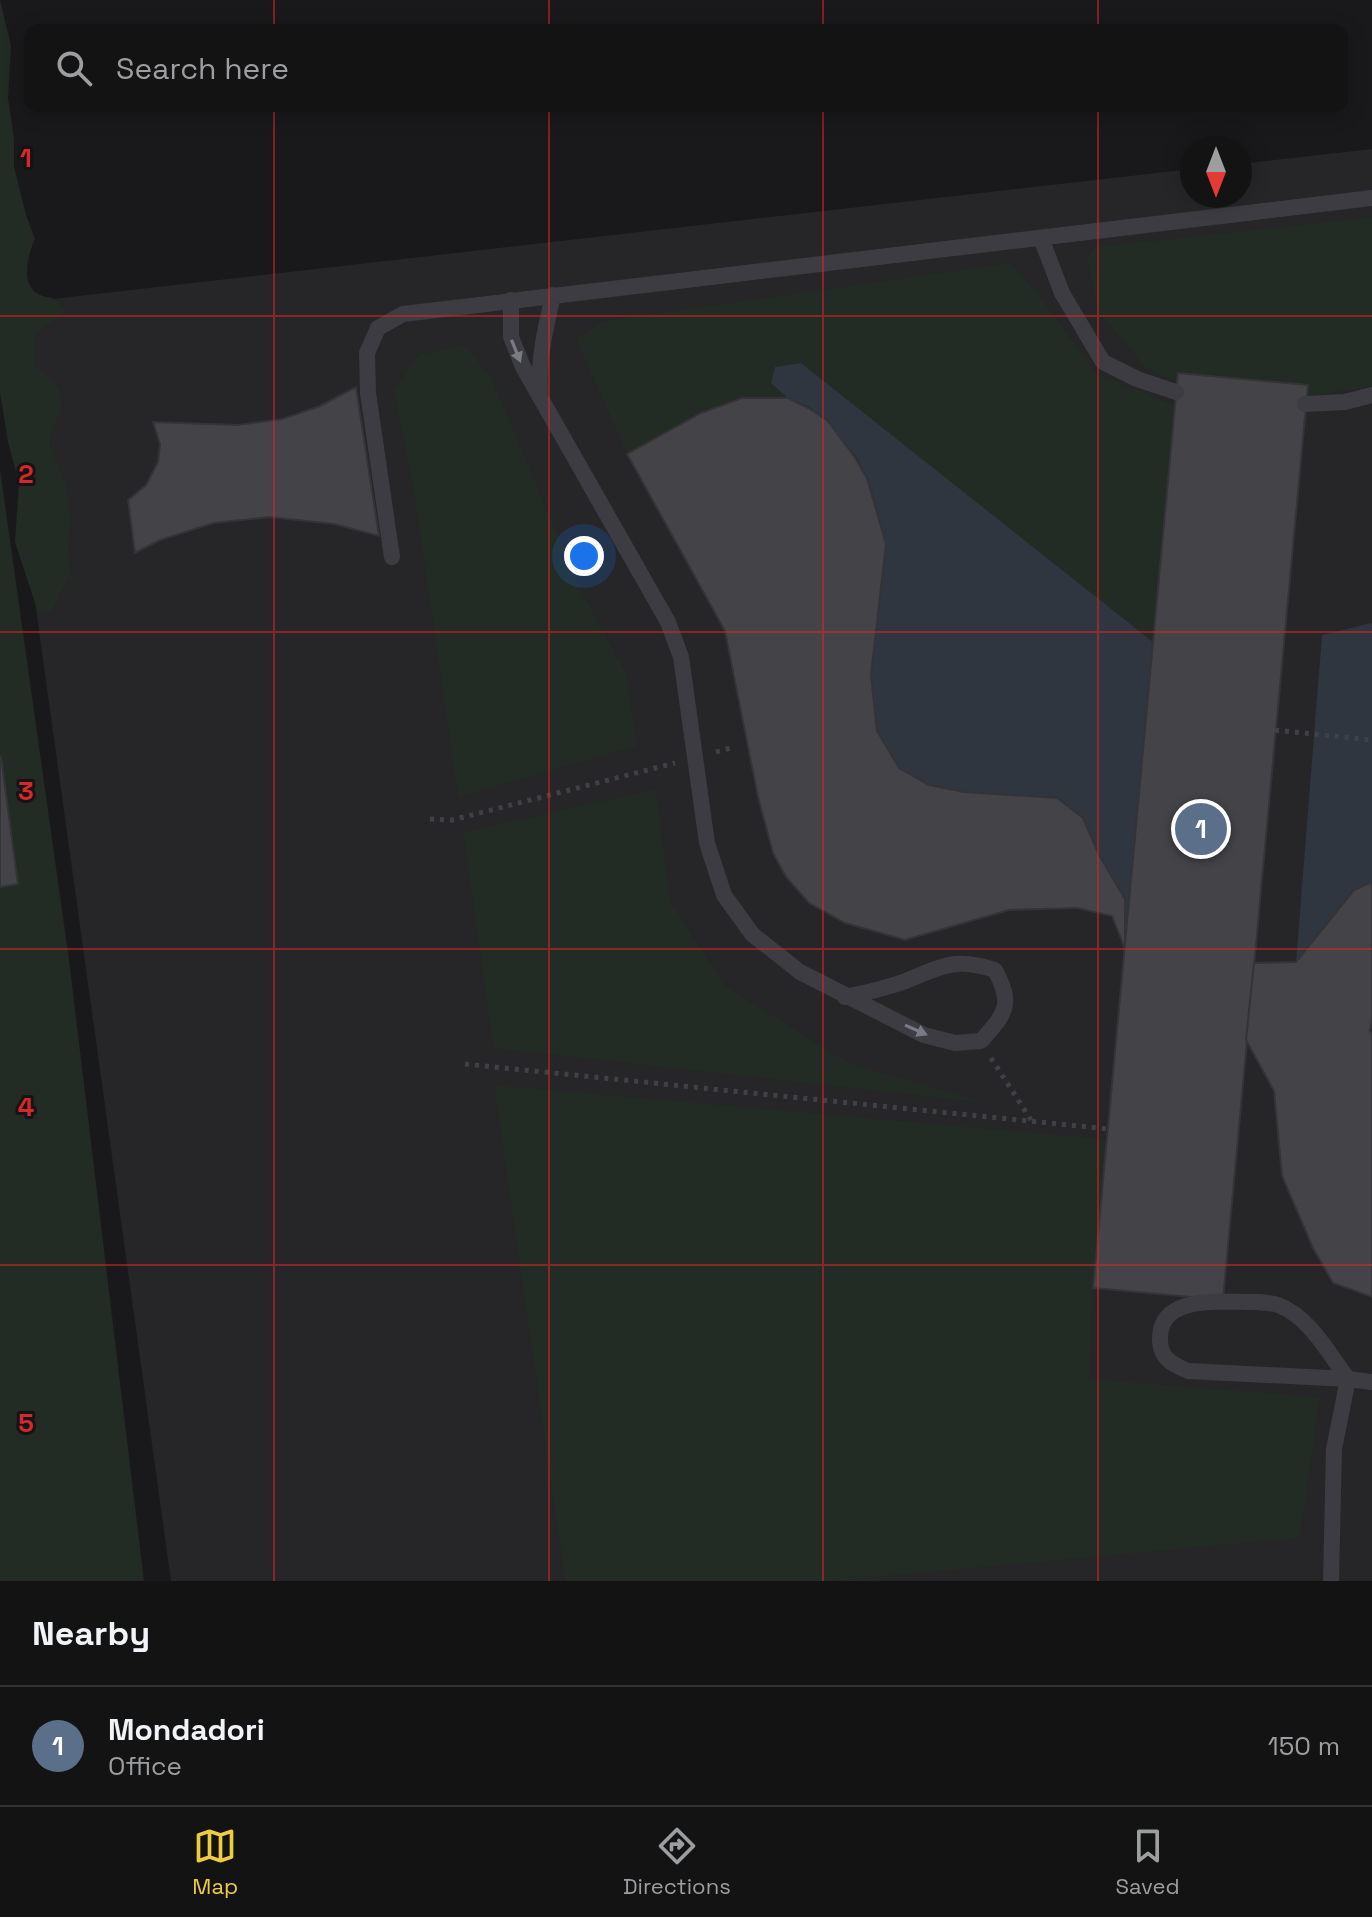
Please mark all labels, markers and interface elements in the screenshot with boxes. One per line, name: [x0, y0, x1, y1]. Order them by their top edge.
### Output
search box: [24, 24, 1348, 112]
icon: search: [52, 46, 96, 90]
text: Search here: [116, 49, 289, 88]
north arrow: [1180, 136, 1252, 208]
text: 1: [20, 141, 32, 175]
one-way arrow: [510, 339, 523, 363]
text: 2: [18, 457, 34, 491]
your location: [564, 536, 604, 576]
text: 3: [18, 774, 34, 808]
pin: 1: [1175, 799, 1227, 859]
one-way arrow: [904, 1023, 928, 1037]
text: 4: [18, 1090, 34, 1124]
text: 5: [18, 1406, 34, 1440]
text: Nearby: [32, 1612, 150, 1655]
text: Mondadori: [108, 1710, 265, 1749]
text: 1: [52, 1729, 64, 1763]
text: 150 m: [1268, 1729, 1340, 1763]
text: Office: [108, 1749, 182, 1783]
tab: Map: [192, 1824, 238, 1900]
tab: Directions: [623, 1824, 731, 1900]
tab: Saved: [1115, 1824, 1180, 1900]

